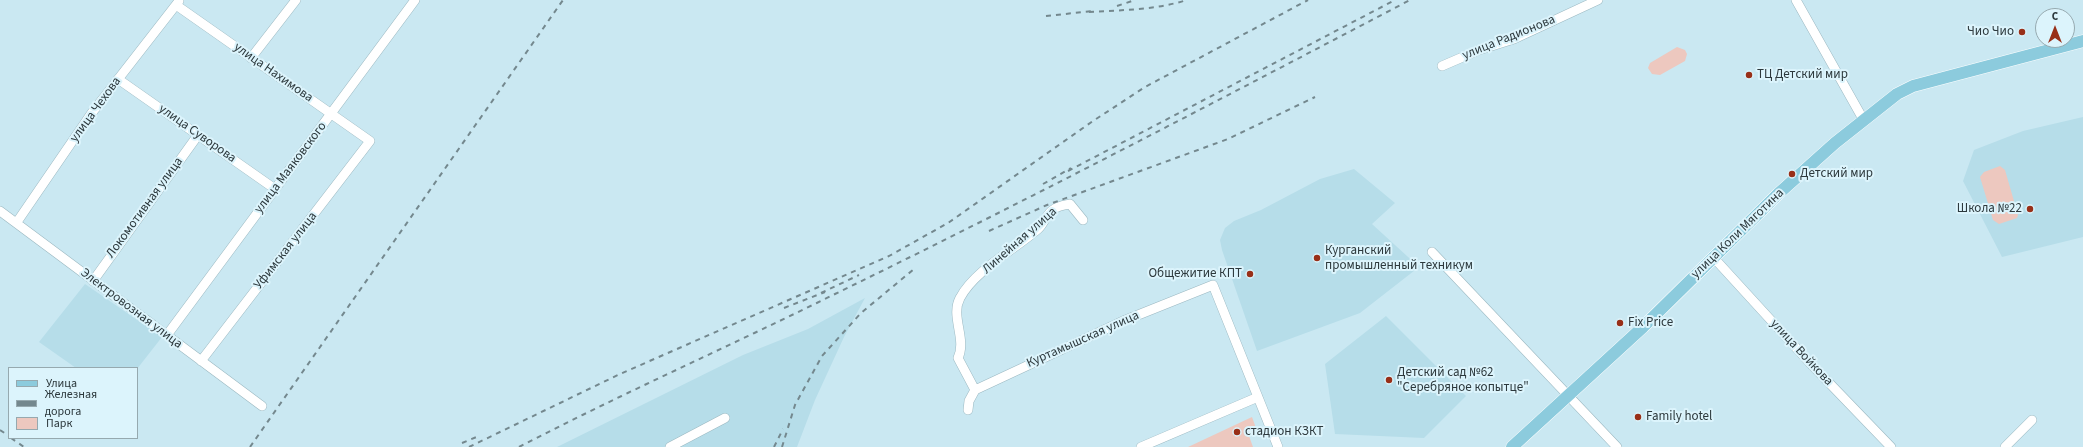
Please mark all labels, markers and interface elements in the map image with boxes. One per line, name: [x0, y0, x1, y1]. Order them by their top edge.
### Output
north arrow: [2035, 8, 2075, 48]
text: С: [2052, 9, 2058, 24]
street label: улица Радионова: [1460, 12, 1558, 64]
place label: Чио Чио: [1967, 24, 2014, 40]
marker: Чио Чио: [2017, 27, 2027, 37]
street label: улица Нахимова: [230, 40, 316, 106]
place label: ТЦ Детский мир: [1757, 67, 1848, 83]
marker: ТЦ Детский мир: [1744, 70, 1754, 80]
street label: улица Чехова: [67, 74, 125, 146]
street label: улица Суворова: [155, 101, 239, 167]
street label: улица Маяковского: [252, 119, 330, 217]
street label: Локомотивная улица: [103, 155, 187, 261]
place label: Детский мир: [1800, 166, 1873, 182]
marker: Детский мир: [1787, 169, 1797, 179]
street label: улица Коли Мяготина: [1688, 186, 1788, 282]
place label: Школа №22: [1957, 201, 2022, 217]
street label: Линейная улица: [979, 204, 1061, 278]
marker: Школа №22: [2025, 204, 2035, 214]
street label: Уфимская улица: [251, 209, 321, 293]
place label: Курганский промышленный техникум: [1325, 243, 1473, 274]
marker: Курганский промышленный техникум: [1312, 253, 1322, 263]
street label: Электровозная улица: [77, 266, 185, 352]
place label: Общежитие КПТ: [1148, 266, 1242, 282]
marker: Общежитие КПТ: [1245, 269, 1255, 279]
street label: Куртамышская улица: [1024, 308, 1142, 372]
place label: Fix Price: [1628, 315, 1673, 331]
street label: улица Войкова: [1766, 317, 1836, 389]
marker: Fix Price: [1615, 318, 1625, 328]
place label: Детский сад №62 "Серебряное копытце": [1397, 365, 1529, 396]
legend: [8, 367, 138, 439]
text: Улица: [46, 375, 77, 392]
marker: Детский сад №62 "Серебряное копытце": [1384, 375, 1394, 385]
text: Железная дорога: [45, 386, 97, 420]
place label: Family hotel: [1646, 409, 1712, 425]
marker: Family hotel: [1633, 412, 1643, 422]
text: Парк: [46, 415, 72, 432]
place label: стадион КЗКТ: [1245, 424, 1323, 440]
marker: стадион КЗКТ: [1232, 427, 1242, 437]

